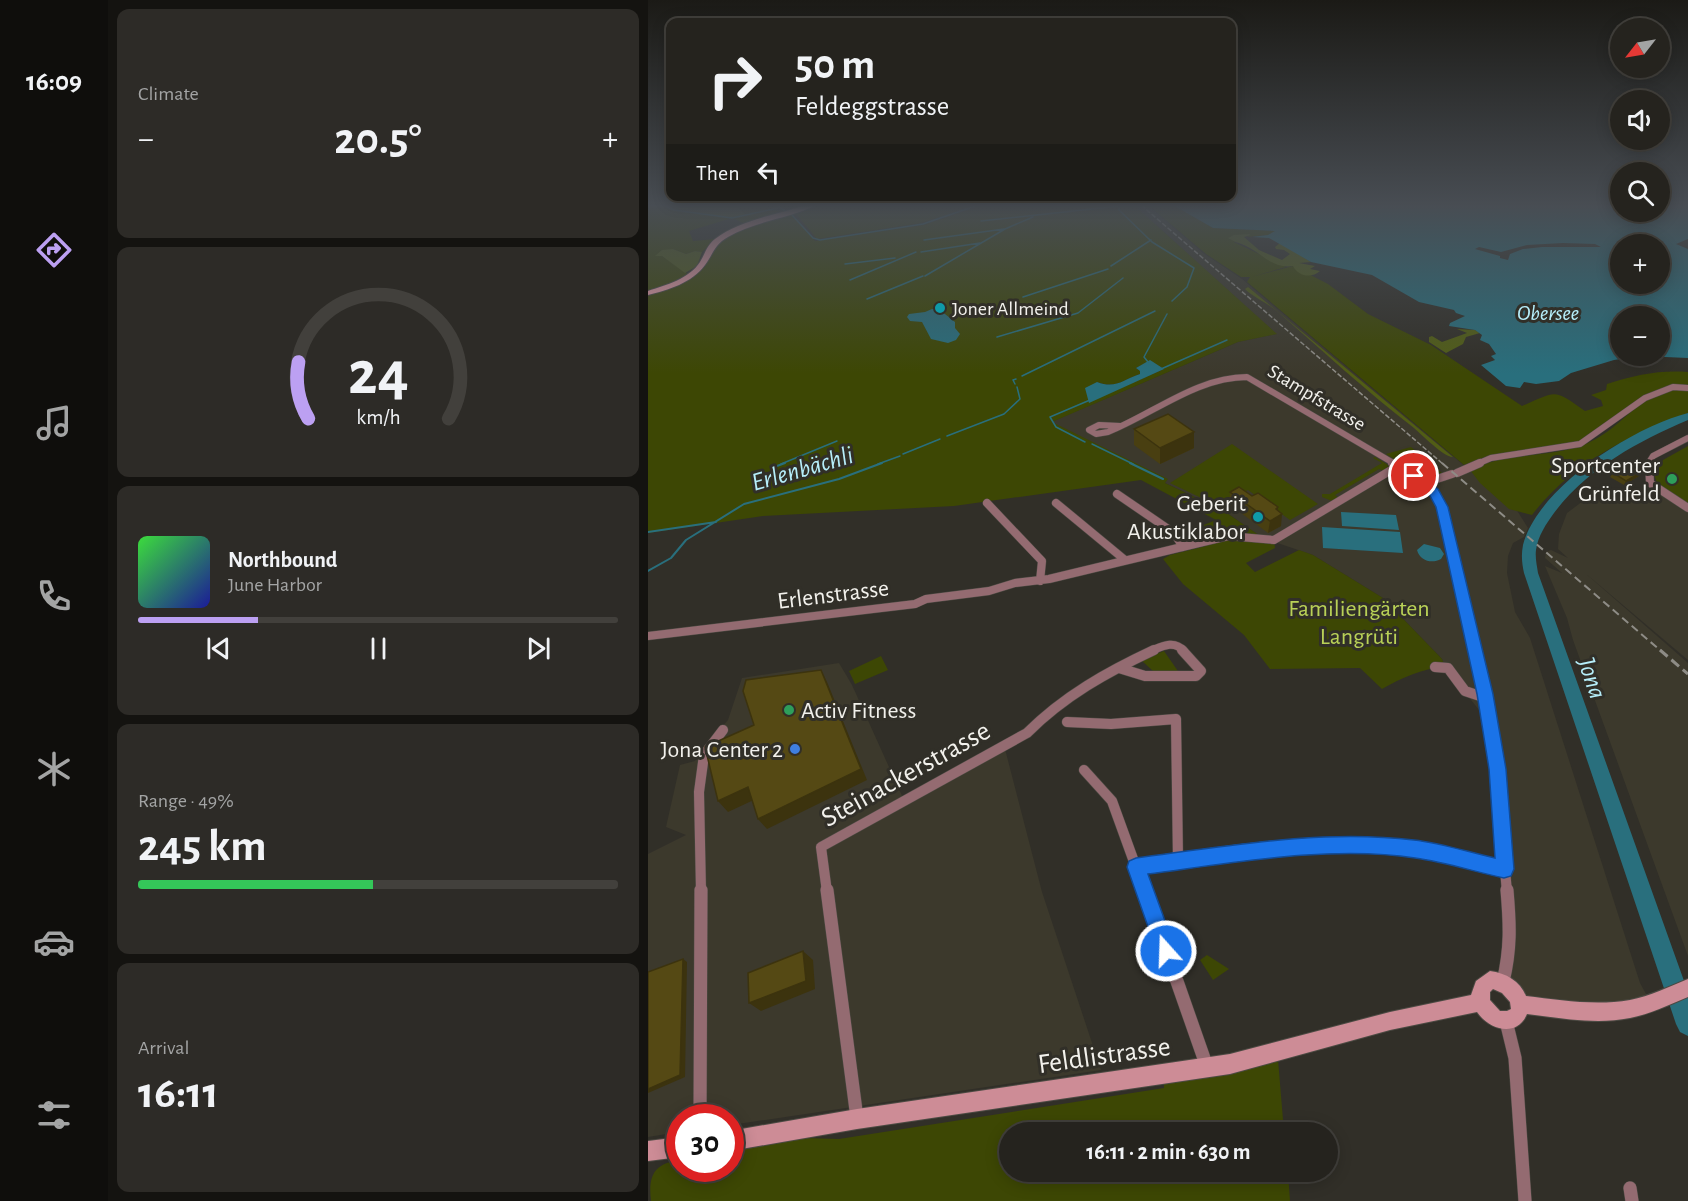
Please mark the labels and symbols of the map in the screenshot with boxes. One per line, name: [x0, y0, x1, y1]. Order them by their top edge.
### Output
north arrow: [1610, 18, 1670, 78]
place label: Joner Allmeind: [952, 299, 1069, 319]
marker: Joner Allmeind: [933, 301, 947, 315]
water label: Obersee: [1517, 302, 1579, 324]
street label: Stampfstrasse: [1264, 361, 1369, 435]
water label: Erlenbächli: [748, 442, 856, 496]
pin: [1388, 450, 1439, 501]
place label: Sportcenter Grünfeld: [1551, 454, 1660, 506]
marker: Sportcenter Grünfeld: [1665, 472, 1679, 486]
place label: Geberit Akustiklabor: [1127, 492, 1246, 544]
marker: Geberit Akustiklabor: [1251, 510, 1265, 524]
street label: Erlenstrasse: [776, 576, 890, 614]
park label: Familiengärten Langrüti: [1288, 597, 1430, 649]
water label: Jona: [1573, 654, 1611, 702]
place label: Activ Fitness: [801, 699, 916, 723]
marker: Activ Fitness: [782, 703, 796, 717]
street label: Steinackerstrasse: [817, 717, 995, 833]
place label: Jona Center 2: [661, 738, 783, 762]
marker: Jona Center 2: [788, 742, 802, 756]
position arrow: [1134, 919, 1198, 983]
street label: Feldlistrasse: [1036, 1033, 1172, 1079]
speed limit sign: 30: [666, 1104, 744, 1182]

